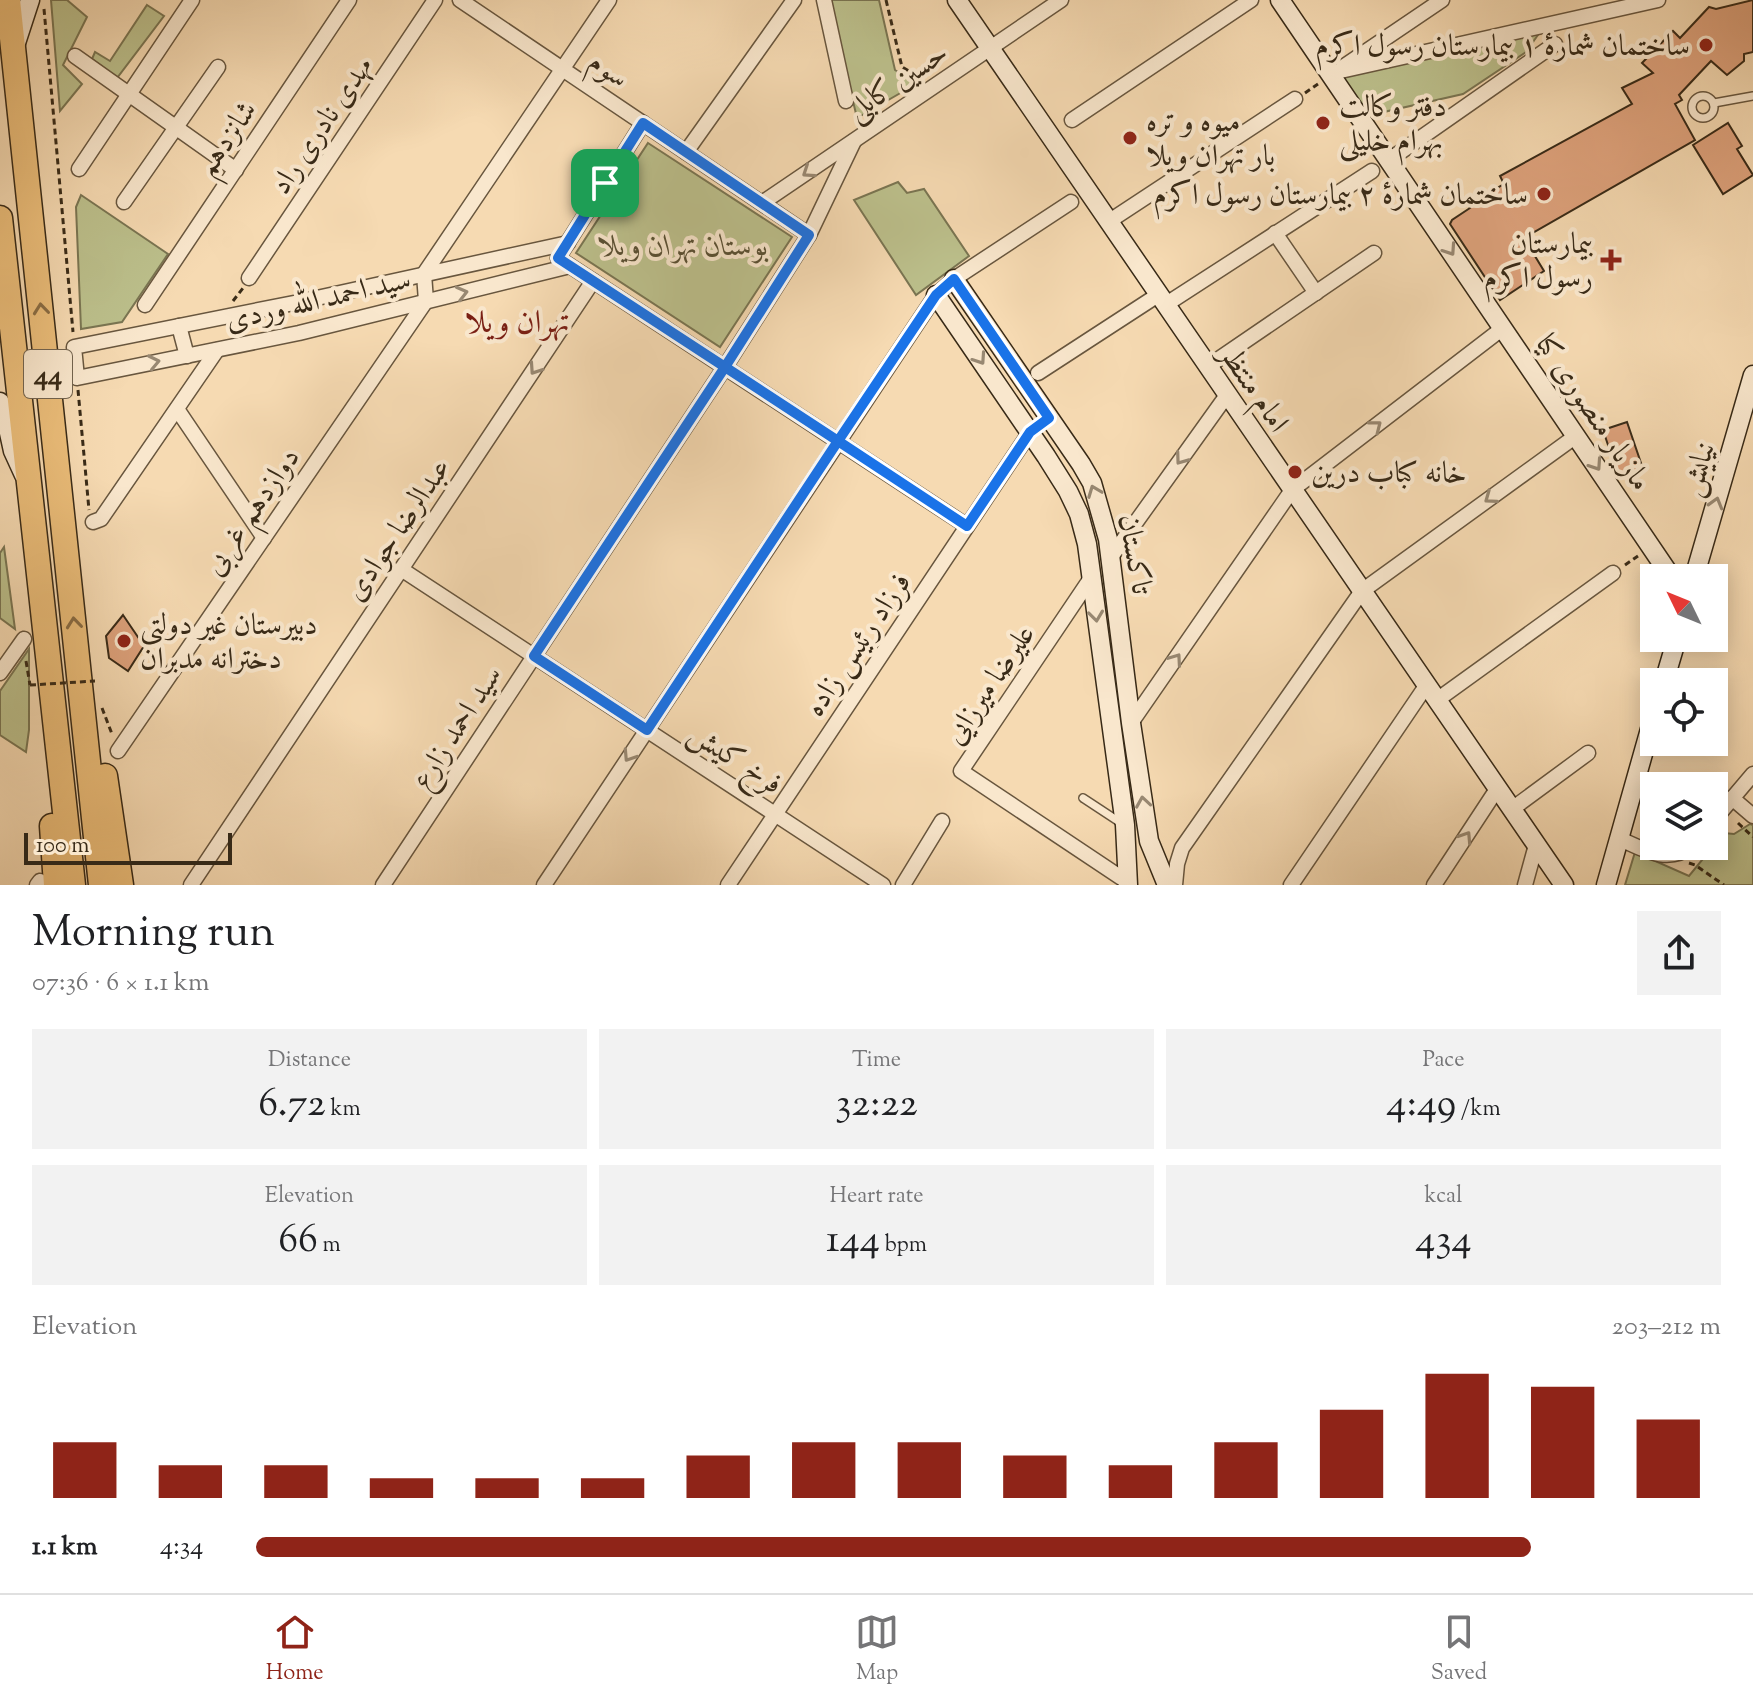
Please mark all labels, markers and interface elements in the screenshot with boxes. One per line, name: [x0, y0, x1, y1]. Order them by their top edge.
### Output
place label: ساختمان شمارهٔ ۱ بیمارستان رسول اکرم: [1315, 26, 1690, 71]
street label: حسین کابلی: [839, 33, 958, 133]
marker: ساختمان شمارهٔ ۱ بیمارستان رسول اکرم: [1697, 36, 1715, 54]
street label: سوم: [577, 42, 637, 102]
street label: مهدی نادری راد: [261, 49, 385, 204]
place label: دفتر وکالت بهرام خلیلی: [1339, 87, 1447, 166]
street label: شانزدهم: [187, 93, 272, 188]
place label: میوه و تره بار تهران ویلا: [1146, 102, 1275, 179]
marker: دفتر وکالت بهرام خلیلی: [1314, 114, 1332, 132]
marker: میوه و تره بار تهران ویلا: [1121, 129, 1139, 147]
pin: [571, 149, 639, 217]
icon: arrive: [583, 161, 627, 205]
one-way arrow: [802, 162, 817, 177]
place label: ساختمان شمارهٔ ۲ بیمارستان رسول اکرم: [1153, 175, 1528, 220]
marker: ساختمان شمارهٔ ۲ بیمارستان رسول اکرم: [1535, 185, 1553, 203]
place label: بیمارستان رسول اکرم: [1484, 224, 1593, 303]
park label: بوستان تهران ویلا: [597, 226, 769, 269]
one-way arrow: [1440, 241, 1455, 256]
marker: بیمارستان رسول اکرم: [1600, 249, 1622, 271]
street label: سید احمد الله وردی: [221, 255, 416, 344]
one-way arrow: [454, 285, 468, 302]
district label: تهران ویلا: [465, 301, 569, 347]
one-way arrow: [33, 302, 50, 315]
street label: مازیار منصوری کیا: [1523, 326, 1660, 501]
street label: امام منتظر: [1204, 334, 1298, 443]
road number: 44: [24, 350, 72, 398]
one-way arrow: [970, 350, 985, 365]
one-way arrow: [147, 355, 160, 372]
one-way arrow: [529, 361, 544, 375]
one-way arrow: [1367, 421, 1382, 435]
street label: نیایش: [1671, 437, 1728, 502]
street label: دوازدهم غربی: [194, 440, 315, 587]
street label: عبدالرضا جوادی: [335, 450, 463, 611]
one-way arrow: [1176, 450, 1191, 464]
place label: خانه کباب درین: [1311, 453, 1467, 496]
one-way arrow: [1586, 457, 1601, 471]
marker: خانه کباب درین: [1286, 463, 1304, 481]
one-way arrow: [1087, 485, 1104, 499]
one-way arrow: [1484, 488, 1499, 503]
one-way arrow: [1707, 497, 1723, 511]
street label: تاکستان: [1105, 511, 1162, 598]
north arrow: [1640, 564, 1728, 652]
map controls: [1640, 564, 1728, 860]
street label: فرزاد رئیس زاده: [795, 565, 923, 726]
place label: دبیرستان غیر دولتی دخترانه مدبران: [140, 605, 318, 682]
one-way arrow: [1087, 609, 1104, 623]
one-way arrow: [66, 616, 83, 629]
street label: علیرضا میرزایی: [935, 617, 1047, 754]
marker: دبیرستان غیر دولتی دخترانه مدبران: [115, 632, 133, 650]
one-way arrow: [1166, 653, 1181, 667]
street label: سید احمد زارع: [402, 658, 515, 800]
button: locate: [1640, 668, 1728, 756]
street label: فرخ کیش: [678, 714, 790, 808]
one-way arrow: [624, 748, 639, 762]
button: layers: [1640, 772, 1728, 860]
one-way arrow: [1135, 796, 1152, 809]
scale bar: [24, 829, 232, 865]
text: 100 m: [36, 831, 89, 863]
one-way arrow: [1456, 831, 1471, 846]
text: Morning run: [32, 903, 275, 966]
button: share: [1637, 911, 1721, 995]
text: 07:36 · 6 × 1.1 km: [32, 965, 210, 1002]
text: Distance: [268, 1045, 351, 1077]
text: Time: [852, 1045, 901, 1077]
text: Pace: [1422, 1045, 1465, 1077]
text: 6.72: [258, 1077, 326, 1134]
text: 32:22: [835, 1077, 918, 1134]
text: 4:49: [1386, 1077, 1456, 1134]
text: km: [326, 1094, 361, 1126]
text: /km: [1456, 1094, 1501, 1126]
text: Elevation: [265, 1181, 354, 1213]
text: Heart rate: [830, 1181, 923, 1213]
text: kcal: [1425, 1181, 1462, 1213]
text: 66: [278, 1213, 318, 1270]
text: 144: [826, 1213, 880, 1270]
text: 434: [1415, 1213, 1472, 1270]
text: m: [318, 1230, 341, 1262]
text: bpm: [880, 1230, 927, 1262]
text: Elevation: [32, 1309, 137, 1346]
text: 203–212 m: [1612, 1309, 1721, 1346]
text: 1.1 km: [32, 1529, 97, 1566]
text: 4:34: [160, 1529, 203, 1566]
tab: Home: [266, 1610, 323, 1690]
tab: Map: [855, 1610, 899, 1690]
tab: Saved: [1431, 1610, 1487, 1690]

